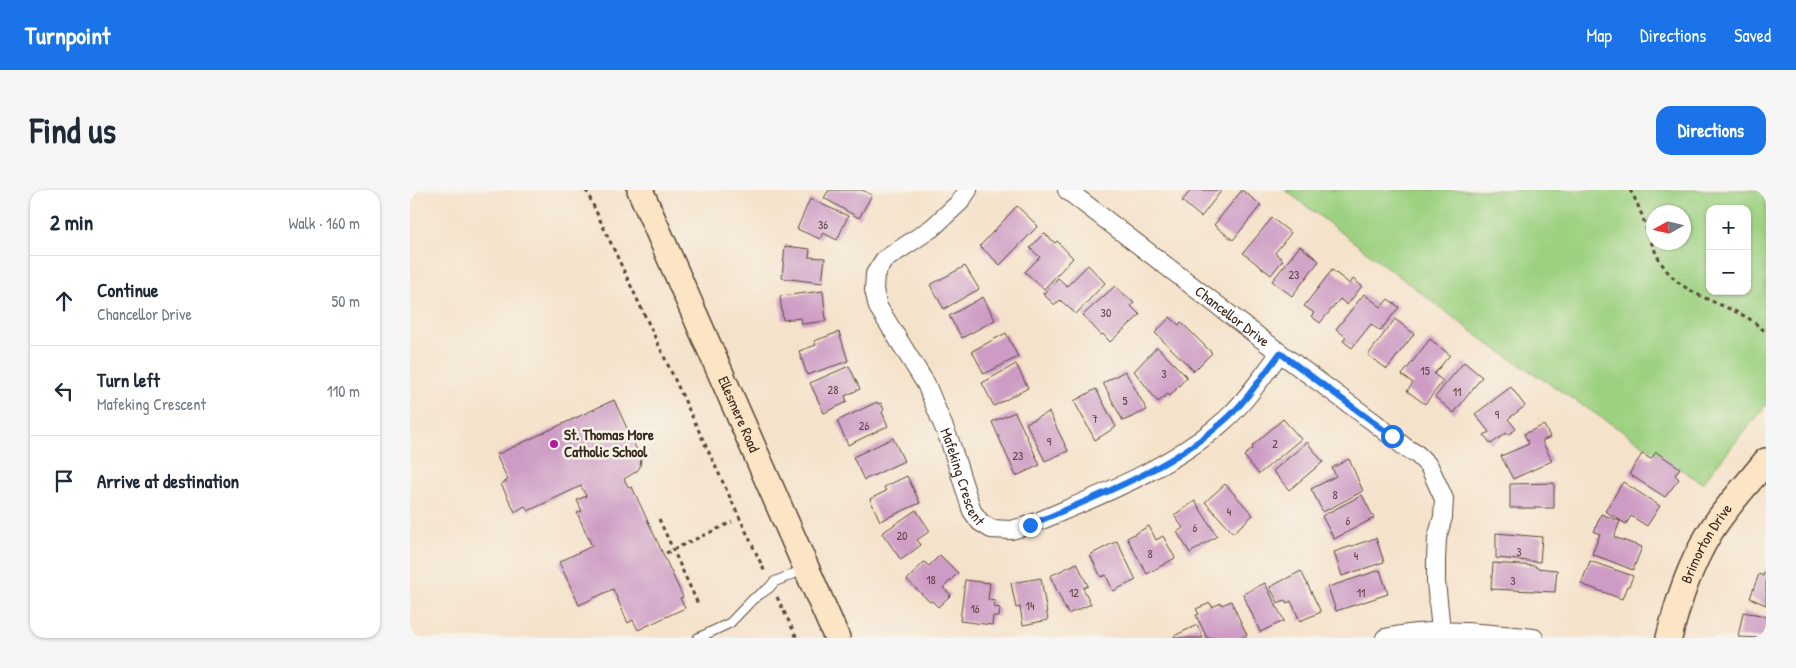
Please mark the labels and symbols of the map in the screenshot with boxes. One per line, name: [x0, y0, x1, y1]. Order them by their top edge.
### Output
north arrow: [1646, 205, 1691, 250]
house number: 36: [818, 216, 828, 233]
house number: 23: [1289, 266, 1300, 283]
street label: Chancellor Drive: [1191, 281, 1274, 351]
house number: 30: [1101, 304, 1111, 321]
house number: 15: [1420, 362, 1430, 379]
house number: 3: [1161, 365, 1167, 382]
street label: Ellesmere Road: [713, 373, 765, 455]
house number: 28: [828, 381, 838, 398]
house number: 11: [1453, 383, 1461, 400]
house number: 5: [1122, 392, 1128, 409]
house number: 9: [1495, 406, 1500, 423]
house number: 7: [1092, 410, 1098, 427]
house number: 26: [859, 417, 869, 434]
place label: St. Thomas More Catholic School: [564, 424, 654, 462]
street label: Mafeking Crescent: [935, 425, 991, 530]
route start: [1381, 425, 1404, 448]
house number: 9: [1047, 433, 1052, 450]
house number: 2: [1272, 435, 1278, 452]
marker: St. Thomas More Catholic School: [548, 438, 560, 450]
house number: 23: [1013, 447, 1024, 464]
house number: 8: [1332, 486, 1338, 503]
street label: Brimorton Drive: [1675, 499, 1737, 586]
house number: 4: [1227, 503, 1232, 520]
house number: 6: [1346, 512, 1351, 529]
route end: [1019, 514, 1042, 537]
house number: 6: [1193, 519, 1198, 536]
house number: 20: [897, 527, 908, 544]
house number: 3: [1516, 543, 1522, 560]
house number: 8: [1147, 545, 1153, 562]
house number: 4: [1354, 547, 1359, 564]
house number: 18: [926, 571, 936, 588]
house number: 3: [1510, 572, 1516, 589]
house number: 12: [1069, 584, 1079, 601]
house number: 11: [1357, 584, 1365, 601]
house number: 14: [1026, 597, 1035, 614]
house number: 16: [970, 600, 980, 617]

